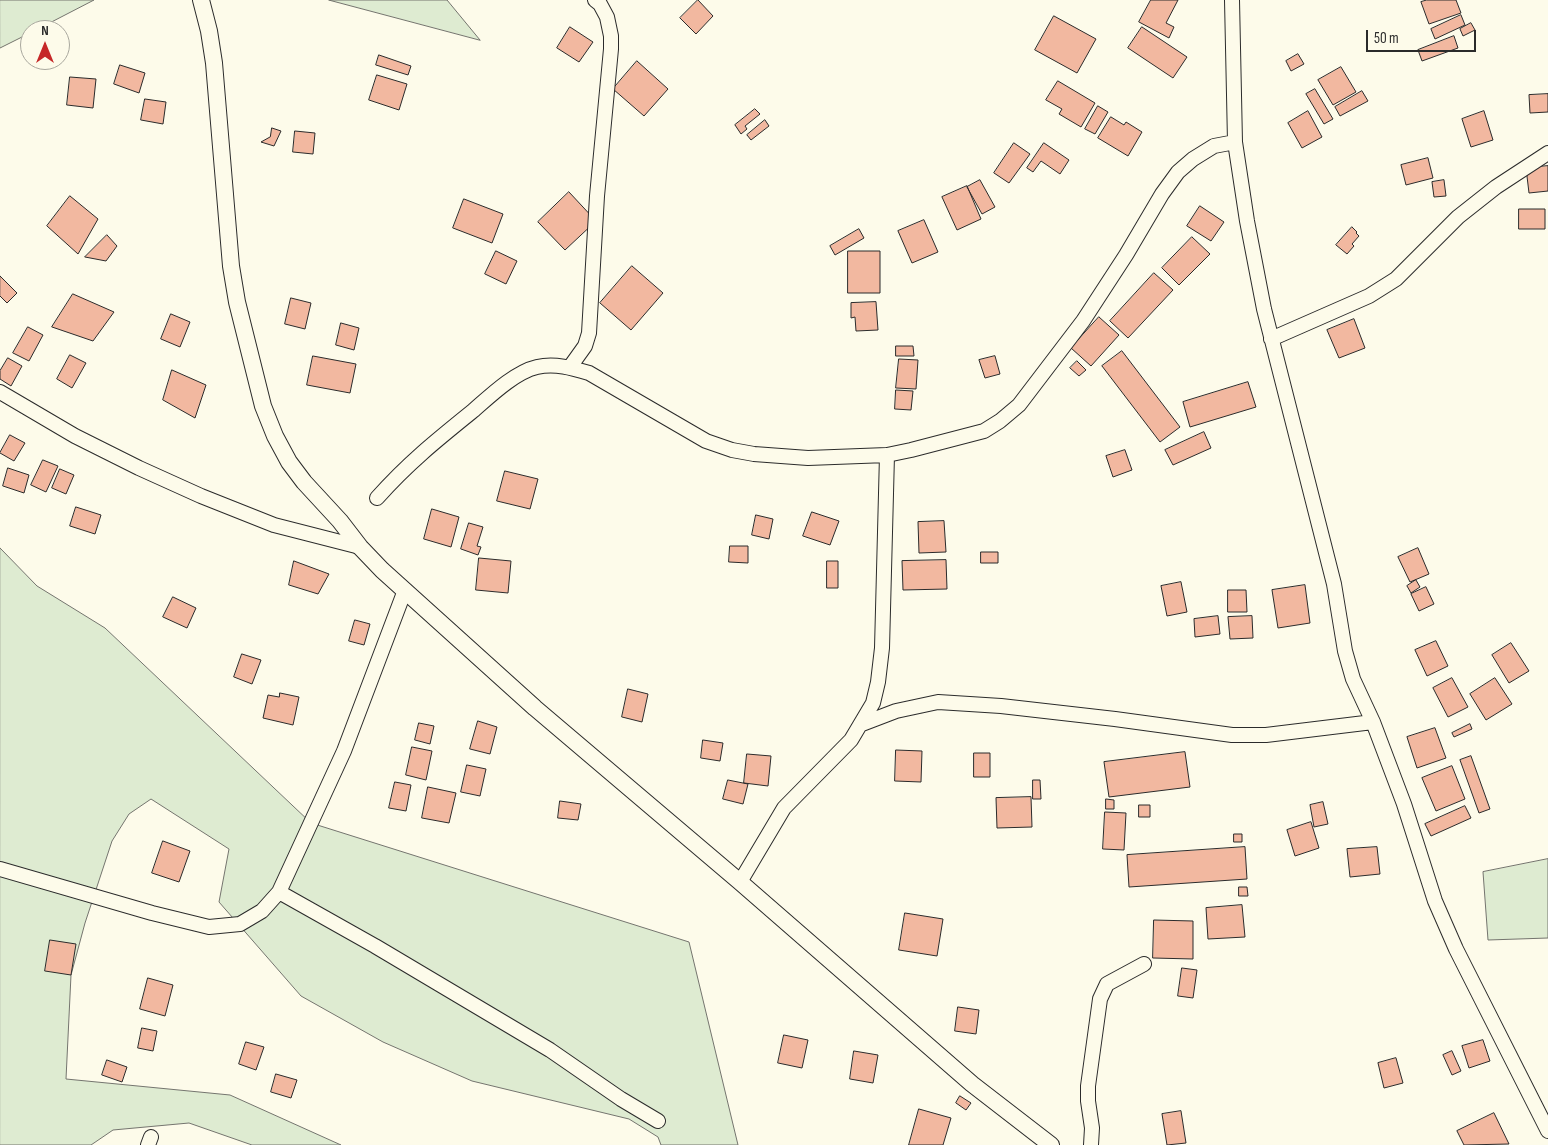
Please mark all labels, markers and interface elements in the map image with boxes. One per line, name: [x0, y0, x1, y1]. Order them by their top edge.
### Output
north arrow: [20, 20, 70, 70]
scale bar: [1368, 20, 1478, 52]
text: N: [41, 22, 49, 39]
text: 50 m: [1374, 29, 1399, 48]

